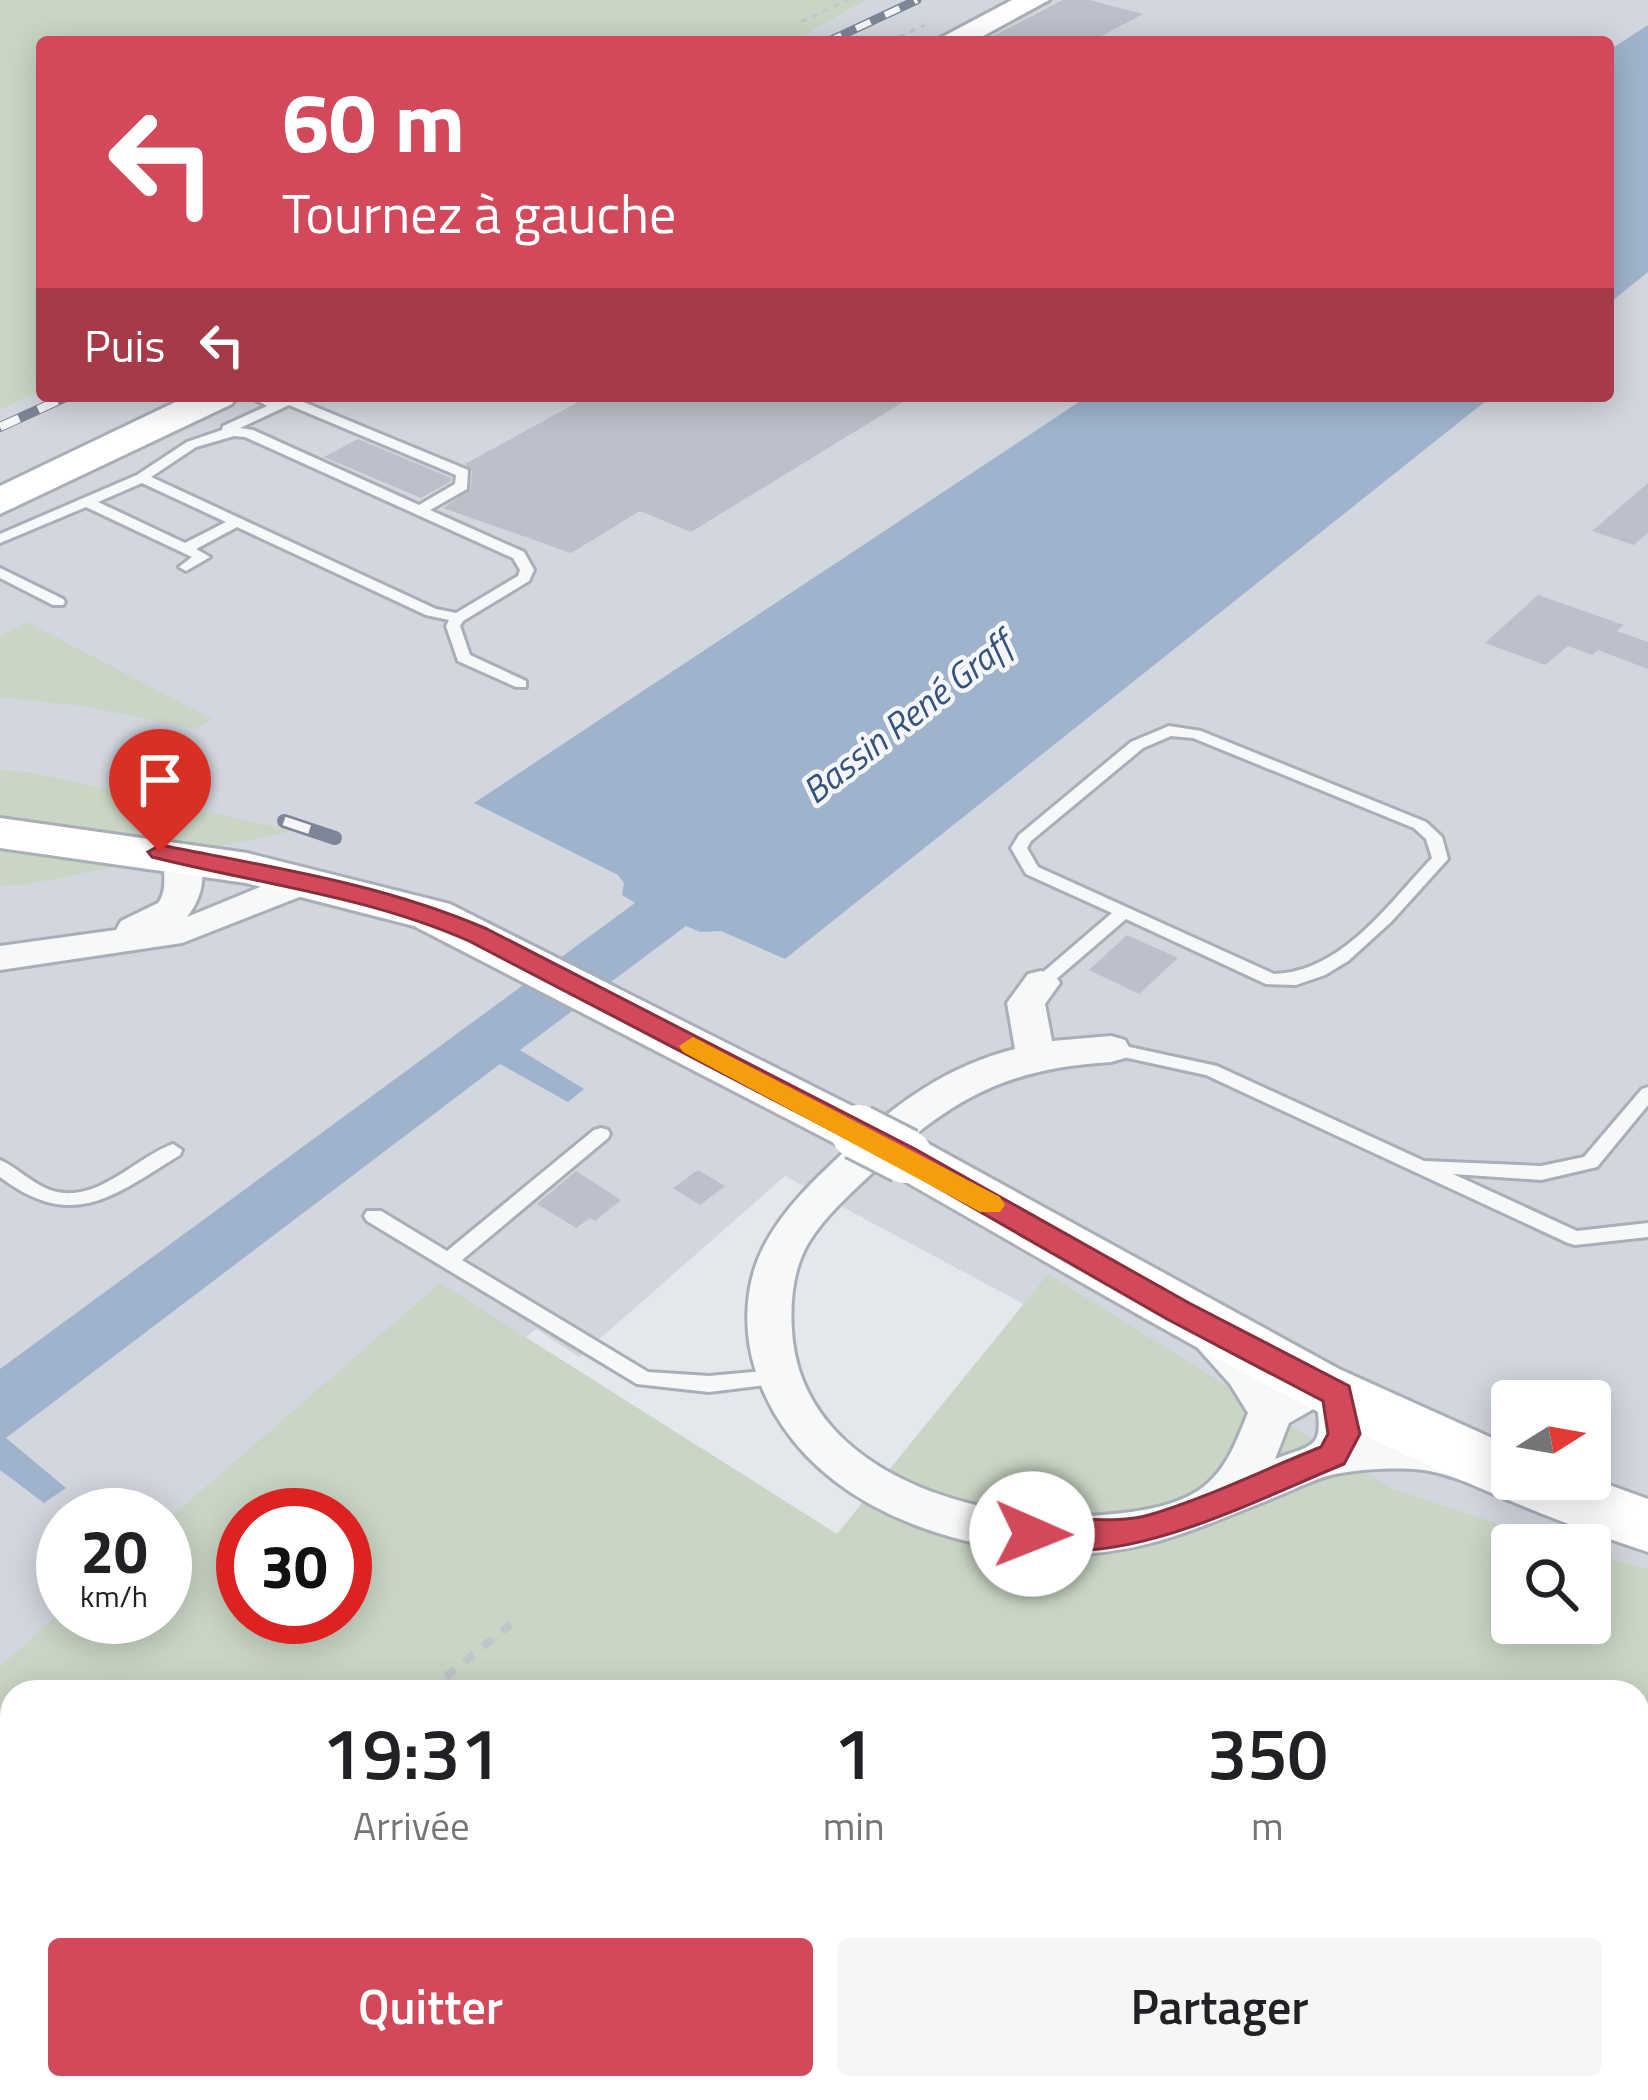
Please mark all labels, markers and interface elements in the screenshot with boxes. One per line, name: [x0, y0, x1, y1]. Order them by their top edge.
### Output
text: 60 m: [282, 57, 465, 185]
icon: left: [84, 84, 240, 240]
text: Tournez à gauche: [282, 172, 676, 254]
text: Puis: [84, 311, 165, 379]
icon: left: [189, 312, 255, 378]
water label: Bassin René Graff: [790, 613, 1028, 816]
pin: [109, 729, 211, 852]
icon: arrive: [127, 747, 193, 813]
north arrow: [1491, 1380, 1611, 1500]
map controls: [1491, 1380, 1611, 1644]
position arrow: [969, 1471, 1095, 1597]
speed limit sign: 30: [216, 1488, 372, 1644]
text: 20: [80, 1505, 148, 1596]
button: search: [1491, 1524, 1611, 1644]
text: km/h: [80, 1573, 148, 1619]
text: 19:31: [322, 1697, 501, 1807]
text: 1: [834, 1697, 874, 1807]
text: 350: [1207, 1697, 1328, 1807]
text: Arrivée: [353, 1796, 470, 1855]
text: min: [823, 1796, 885, 1855]
text: m: [1251, 1796, 1284, 1855]
button: Quitter: [48, 1938, 813, 2076]
button: Partager: [837, 1938, 1602, 2076]

